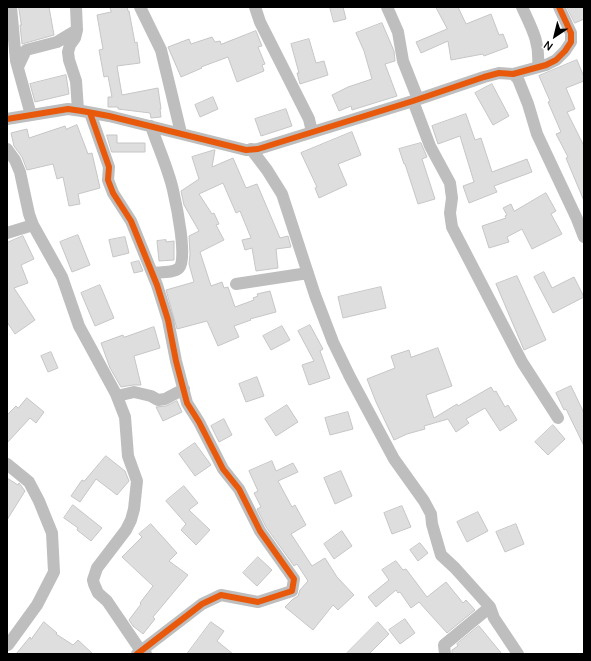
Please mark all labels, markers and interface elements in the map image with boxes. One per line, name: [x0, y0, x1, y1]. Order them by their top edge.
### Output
north arrow: [535, 16, 575, 56]
text: N: [540, 38, 555, 55]

